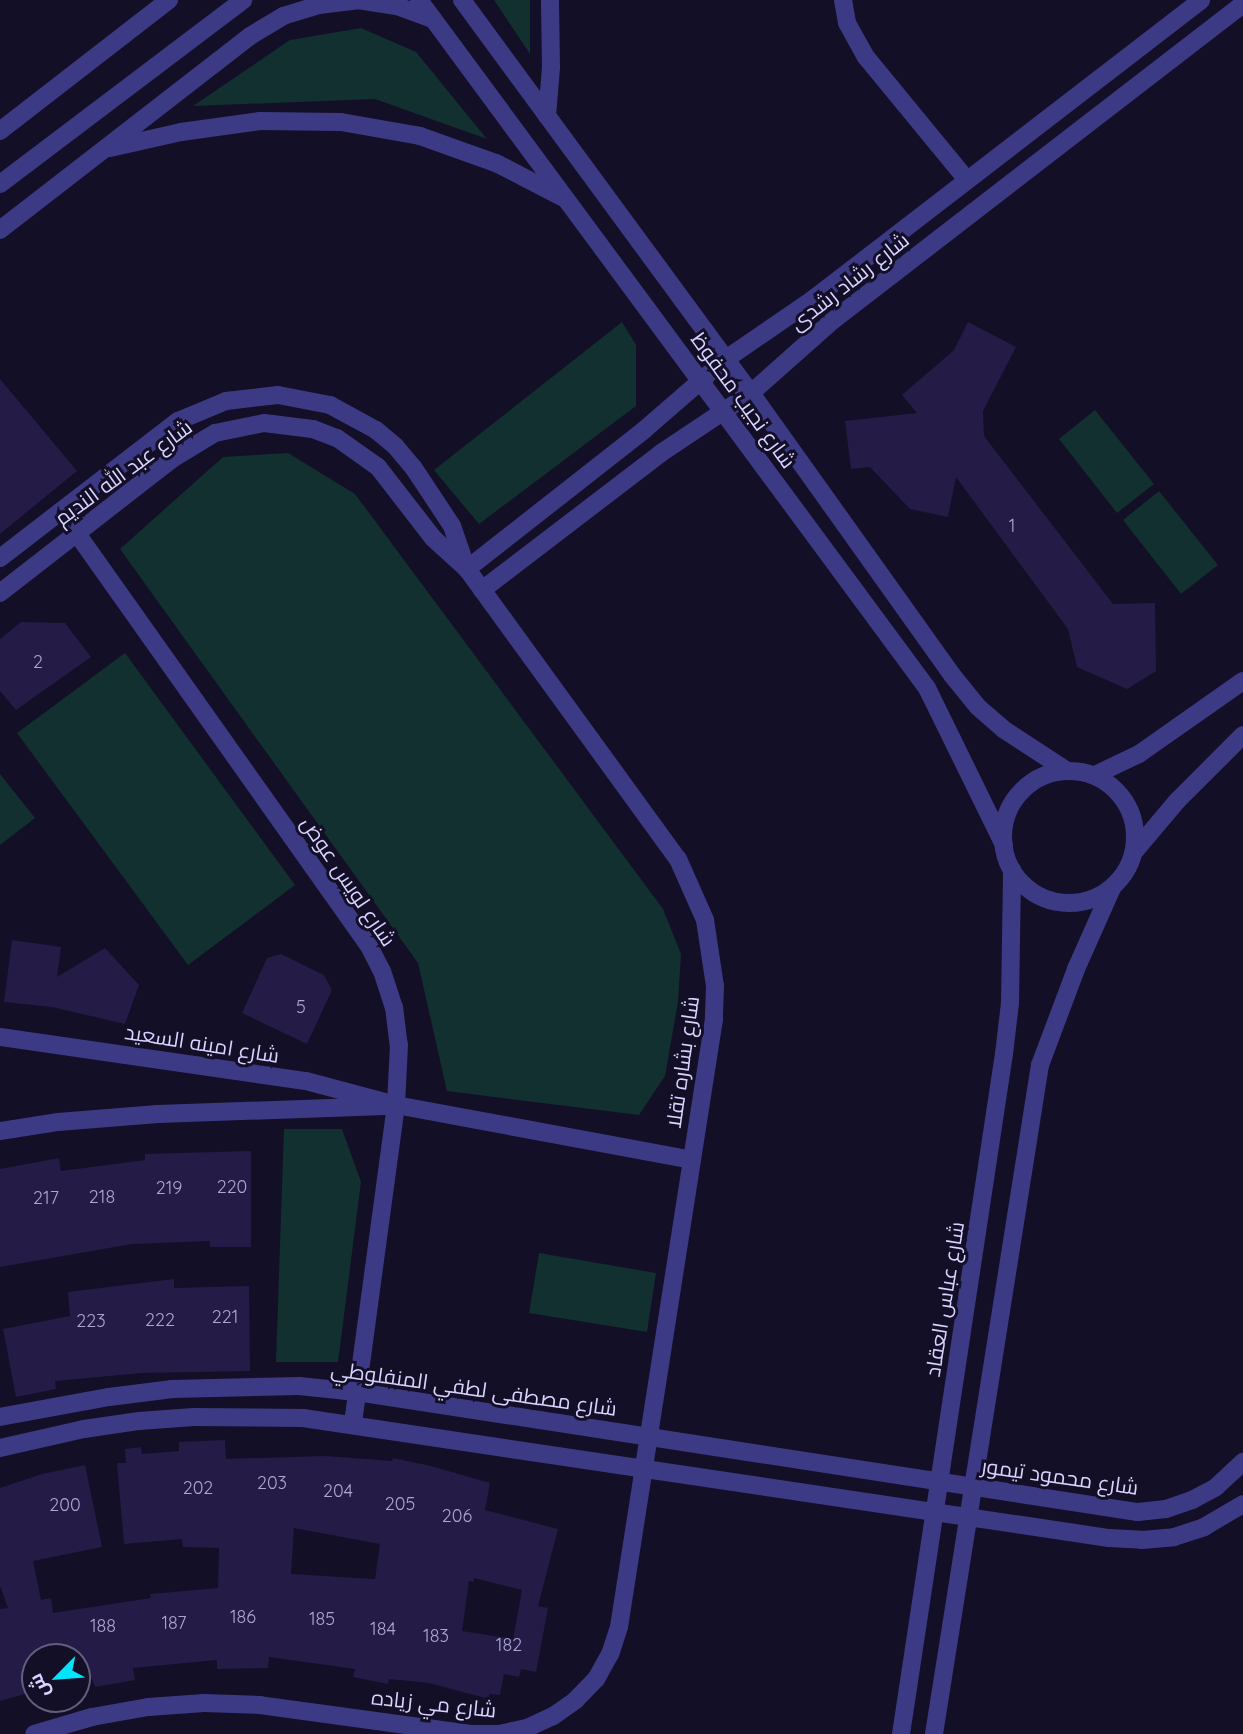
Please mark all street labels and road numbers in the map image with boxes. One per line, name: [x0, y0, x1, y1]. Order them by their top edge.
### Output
street label: شارع رشاد رشدى: [784, 227, 914, 335]
street label: شارع نجيب محفوظ: [686, 327, 802, 473]
street label: شارع عبد الله النديم: [49, 414, 197, 530]
street label: شارع لويس عوض: [296, 811, 402, 951]
street label: شارع بشاره تقلا: [660, 994, 704, 1130]
street label: شارع امينه السعيد: [123, 1018, 281, 1068]
street label: شارع عباس العقاد: [919, 1220, 969, 1378]
street label: شارع مصطفى لطفي المنفلوطي: [329, 1355, 619, 1421]
street label: شارع محمود تيمور: [980, 1453, 1140, 1499]
street label: شارع مي زياده: [370, 1684, 498, 1722]

